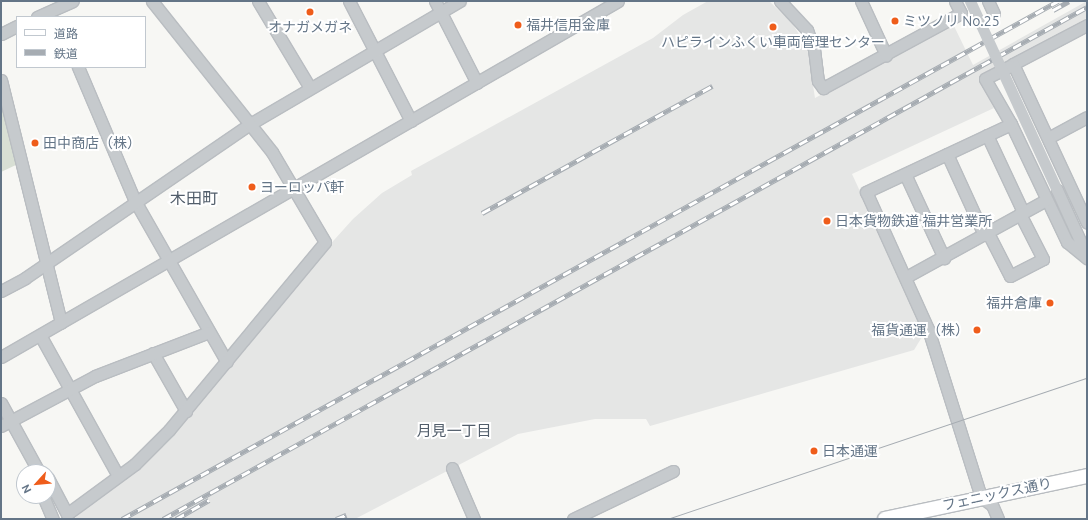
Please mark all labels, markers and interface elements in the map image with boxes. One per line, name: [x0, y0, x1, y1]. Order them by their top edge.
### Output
marker: オナガメガネ: [305, 7, 315, 17]
place label: ミツノリ No.25: [903, 13, 1000, 29]
legend: [16, 16, 146, 68]
marker: ミツノリ No.25: [890, 16, 900, 26]
place label: 福井信用金庫: [526, 17, 610, 33]
place label: オナガメガネ: [268, 19, 352, 35]
marker: 福井信用金庫: [513, 20, 523, 30]
marker: ハピラインふくい車両管理センター: [768, 22, 778, 32]
text: 道路: [54, 27, 78, 40]
place label: ハピラインふくい車両管理センター: [661, 34, 885, 50]
text: 鉄道: [54, 47, 78, 60]
place label: 田中商店（株）: [43, 135, 141, 151]
marker: 田中商店（株）: [30, 138, 40, 148]
place label: ヨーロッパ軒: [260, 179, 344, 195]
marker: ヨーロッパ軒: [247, 182, 257, 192]
district label: 木田町: [170, 188, 218, 208]
place label: 日本貨物鉄道 福井営業所: [835, 213, 992, 229]
marker: 日本貨物鉄道 福井営業所: [822, 216, 832, 226]
place label: 福井倉庫: [986, 295, 1042, 311]
marker: 福井倉庫: [1045, 298, 1055, 308]
place label: 福貨通運（株）: [871, 322, 969, 338]
marker: 福貨通運（株）: [972, 325, 982, 335]
district label: 月見一丁目: [417, 422, 491, 440]
place label: 日本通運: [822, 443, 878, 459]
marker: 日本通運: [809, 446, 819, 456]
north arrow: [16, 464, 56, 504]
street label: フェニックス通り: [940, 474, 1054, 514]
text: N: [19, 483, 33, 495]

